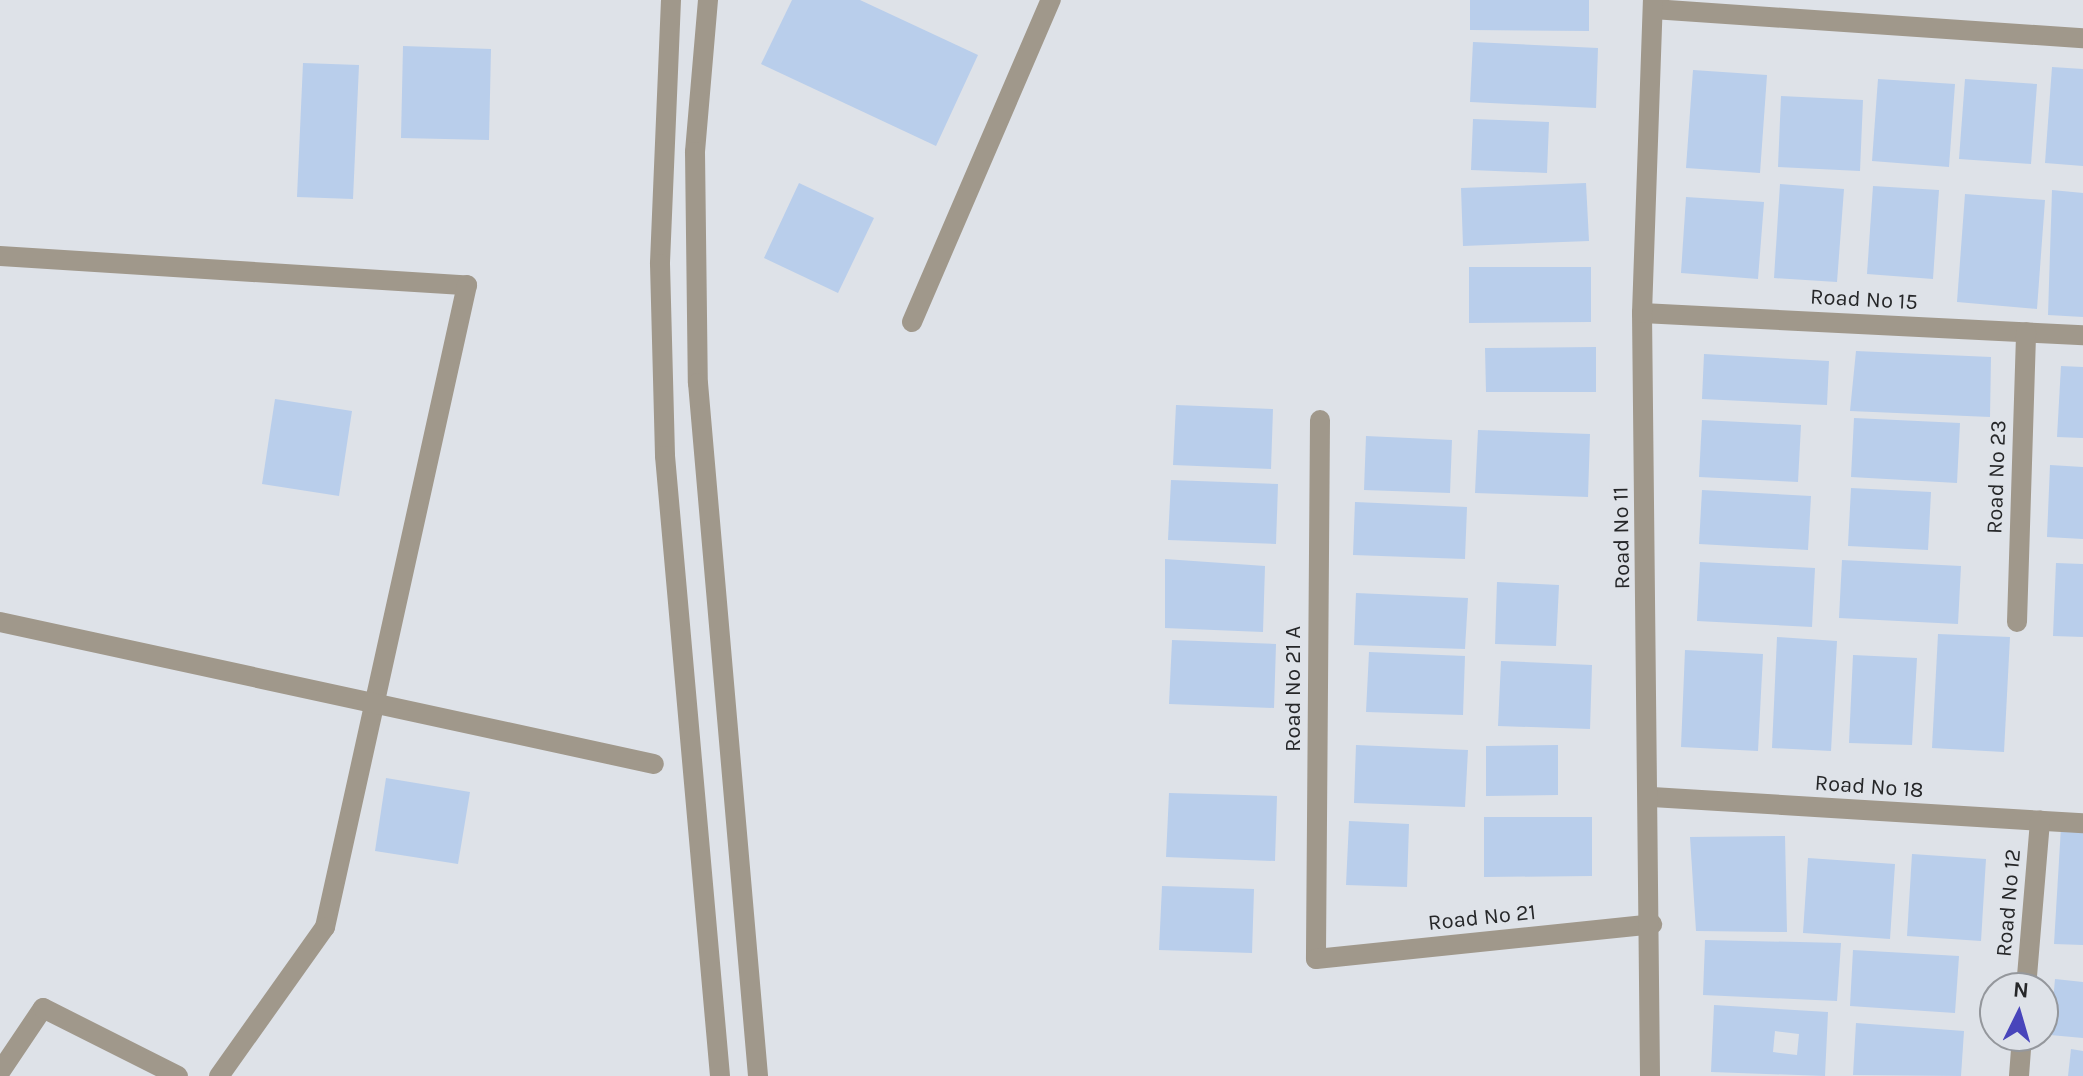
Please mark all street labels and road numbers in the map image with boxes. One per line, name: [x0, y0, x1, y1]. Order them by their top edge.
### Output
street label: Road No 15: [1809, 284, 1919, 316]
street label: Road No 23: [1982, 420, 2012, 534]
street label: Road No 11: [1608, 486, 1636, 590]
street label: Road No 21 A: [1281, 626, 1307, 752]
street label: Road No 18: [1814, 770, 1924, 804]
street label: Road No 12: [1991, 848, 2027, 958]
street label: Road No 21: [1427, 899, 1537, 937]

